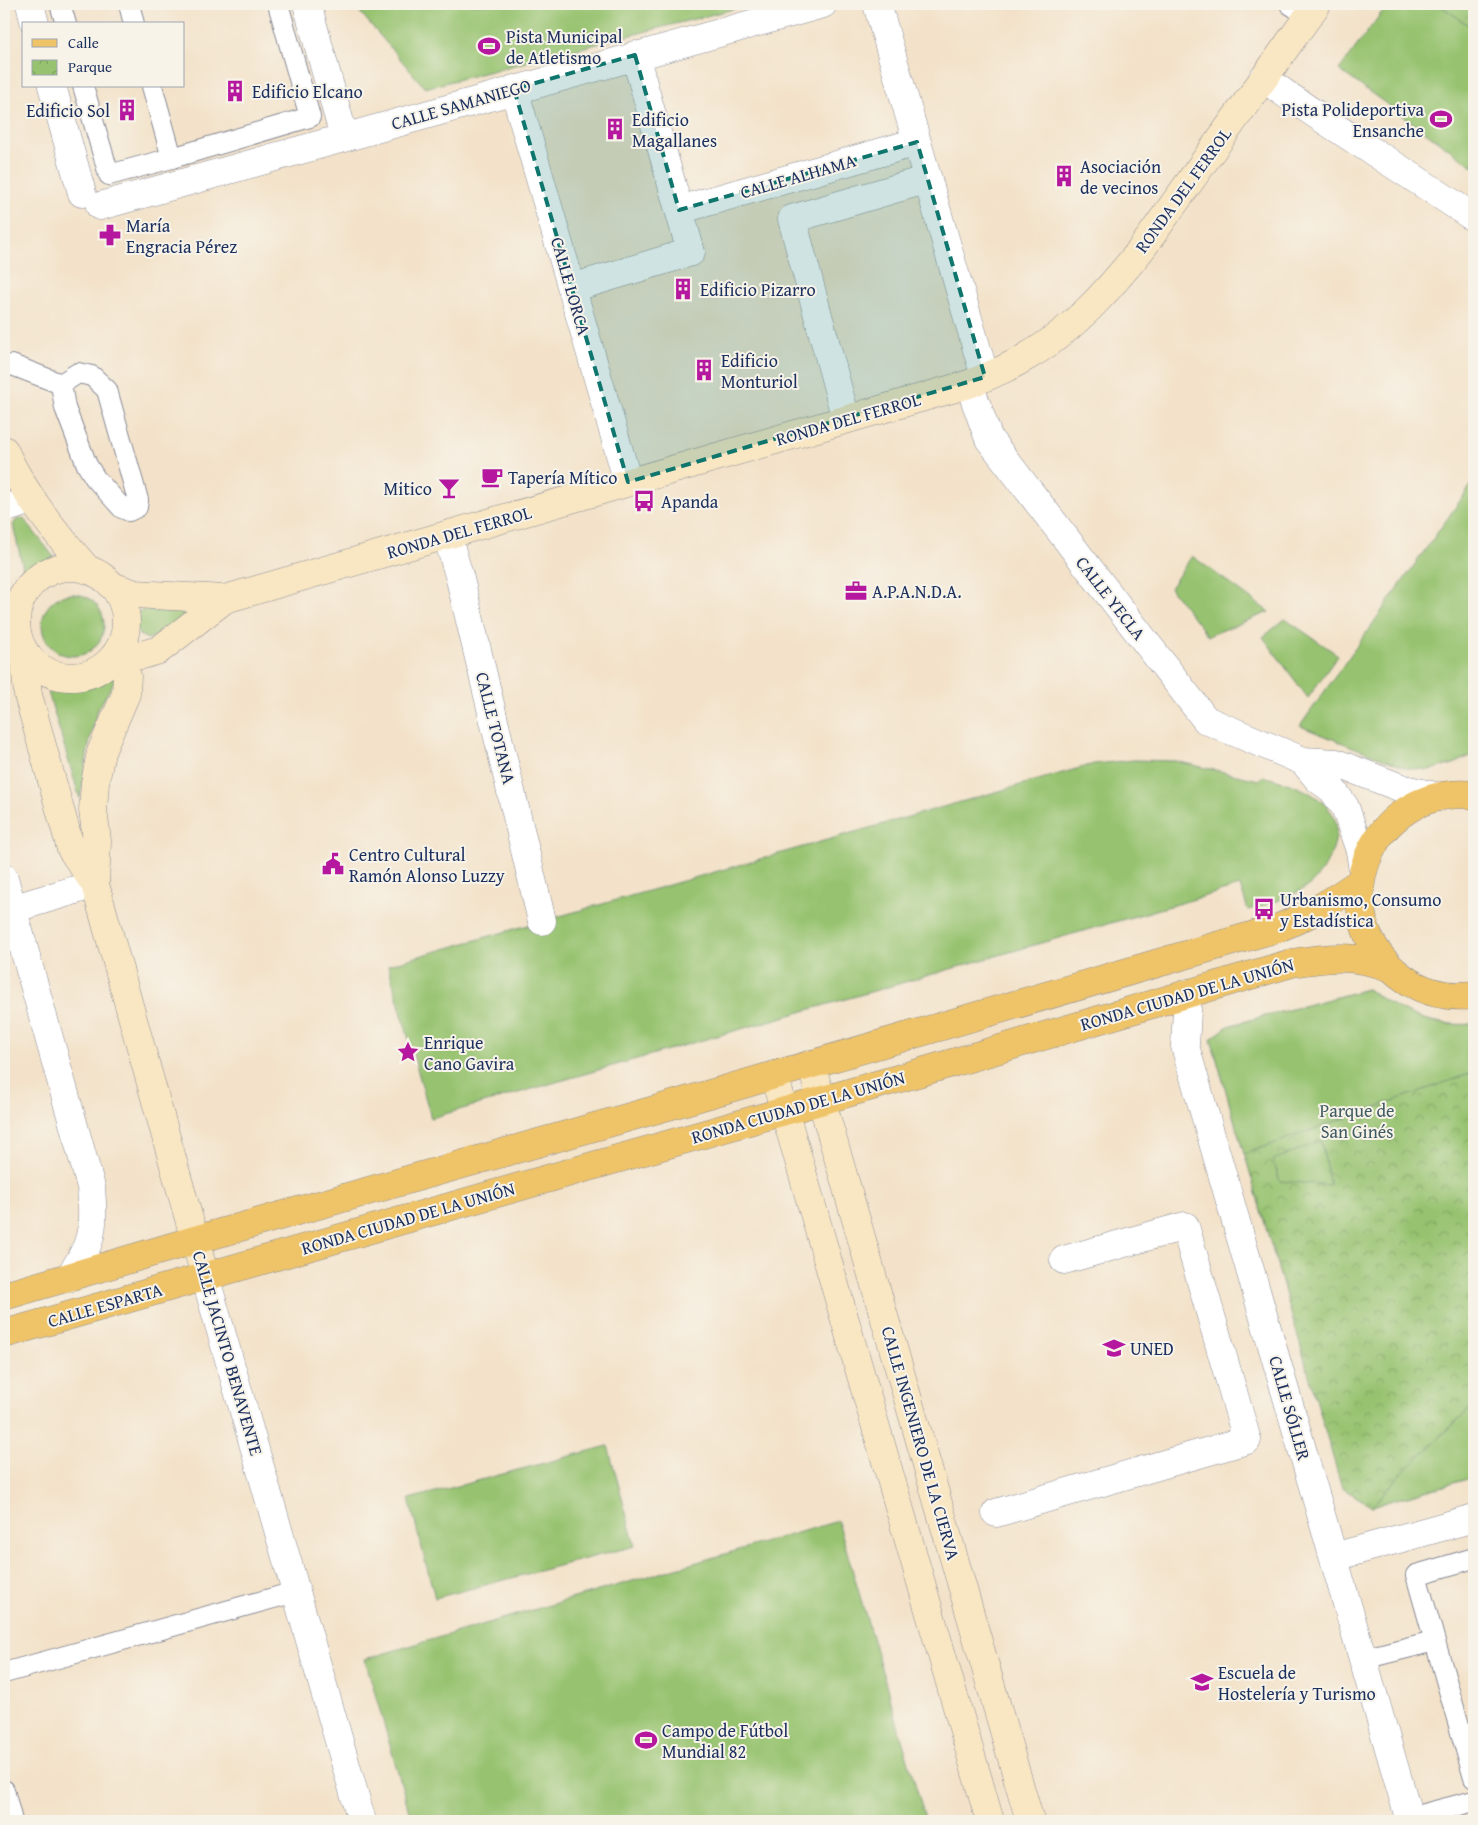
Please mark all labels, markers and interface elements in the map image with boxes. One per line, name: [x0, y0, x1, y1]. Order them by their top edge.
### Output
legend: [22, 22, 185, 88]
place label: Pista Municipal de Atletismo: [506, 23, 623, 71]
text: Calle: [68, 32, 99, 53]
sports icon: Pista Municipal de Atletismo: [476, 33, 502, 59]
text: Parque: [68, 56, 112, 77]
street label: CALLE SAMANIEGO: [388, 71, 534, 137]
building icon: Edificio Elcano: [222, 78, 248, 104]
place label: Edificio Elcano: [252, 78, 363, 105]
place label: Pista Polideportiva Ensanche: [1281, 96, 1424, 144]
place label: Edificio Sol: [26, 97, 110, 124]
building icon: Edificio Sol: [114, 97, 140, 123]
place label: Edificio Magallanes: [632, 106, 717, 154]
sports icon: Pista Polideportiva Ensanche: [1428, 106, 1454, 132]
building icon: Edificio Magallanes: [602, 116, 628, 142]
street label: RONDA DEL FERROL: [1128, 121, 1238, 258]
street label: CALLE ALHAMA: [737, 147, 859, 205]
place label: Asociación de vecinos: [1080, 153, 1161, 201]
building icon: Asociación de vecinos: [1051, 163, 1077, 189]
place label: María Engracia Pérez: [126, 212, 237, 260]
pharmacy icon: María Engracia Pérez: [97, 222, 123, 248]
street label: CALLE LORCA: [544, 234, 598, 338]
building icon: Edificio Pizarro: [670, 276, 696, 302]
place label: Edificio Pizarro: [700, 276, 816, 303]
place label: Edificio Monturiol: [721, 347, 798, 395]
building icon: Edificio Monturiol: [691, 357, 717, 383]
street label: RONDA DEL FERROL: [772, 385, 924, 453]
cafe icon: Tapería Mítico: [479, 464, 505, 490]
place label: Tapería Mítico: [508, 464, 617, 491]
place label: Mitico: [384, 475, 432, 502]
bar icon: Mitico: [436, 475, 462, 501]
bus stop icon: Apanda: [631, 488, 657, 514]
place label: Apanda: [661, 488, 719, 515]
street label: RONDA DEL FERROL: [383, 498, 535, 566]
street label: CALLE YECLA: [1070, 550, 1153, 646]
office icon: A.P.A.N.D.A.: [843, 578, 869, 604]
place label: A.P.A.N.D.A.: [872, 578, 962, 605]
street label: CALLE TOTANA: [469, 669, 523, 787]
place label: Centro Cultural Ramón Alonso Luzzy: [349, 841, 505, 889]
public building icon: Centro Cultural Ramón Alonso Luzzy: [320, 851, 346, 877]
place label: Urbanismo, Consumo y Estadística: [1279, 886, 1441, 934]
bus stop icon: Urbanismo, Consumo y Estadística: [1251, 896, 1277, 922]
street label: RONDA CIUDAD DE LA UNIÓN: [1077, 950, 1297, 1037]
place label: Enrique Cano Gavira: [424, 1029, 515, 1077]
place icon: Enrique Cano Gavira: [395, 1039, 421, 1065]
street label: RONDA CIUDAD DE LA UNIÓN: [688, 1063, 908, 1150]
park label: Parque de San Ginés: [1319, 1097, 1395, 1145]
street label: RONDA CIUDAD DE LA UNIÓN: [298, 1174, 518, 1261]
street label: CALLE JACINTO BENAVENTE: [186, 1248, 270, 1458]
street label: CALLE ESPARTA: [44, 1276, 166, 1334]
street label: CALLE INGENIERO DE LA CIERVA: [875, 1323, 967, 1563]
school or university icon: UNED: [1101, 1335, 1127, 1361]
place label: UNED: [1130, 1335, 1174, 1362]
street label: CALLE SÓLLER: [1262, 1353, 1318, 1464]
place label: Escuela de Hostelería y Turismo: [1218, 1659, 1376, 1707]
school or university icon: Escuela de Hostelería y Turismo: [1189, 1669, 1215, 1695]
place label: Campo de Fútbol Mundial 82: [662, 1717, 788, 1765]
sports icon: Campo de Fútbol Mundial 82: [633, 1727, 659, 1753]

